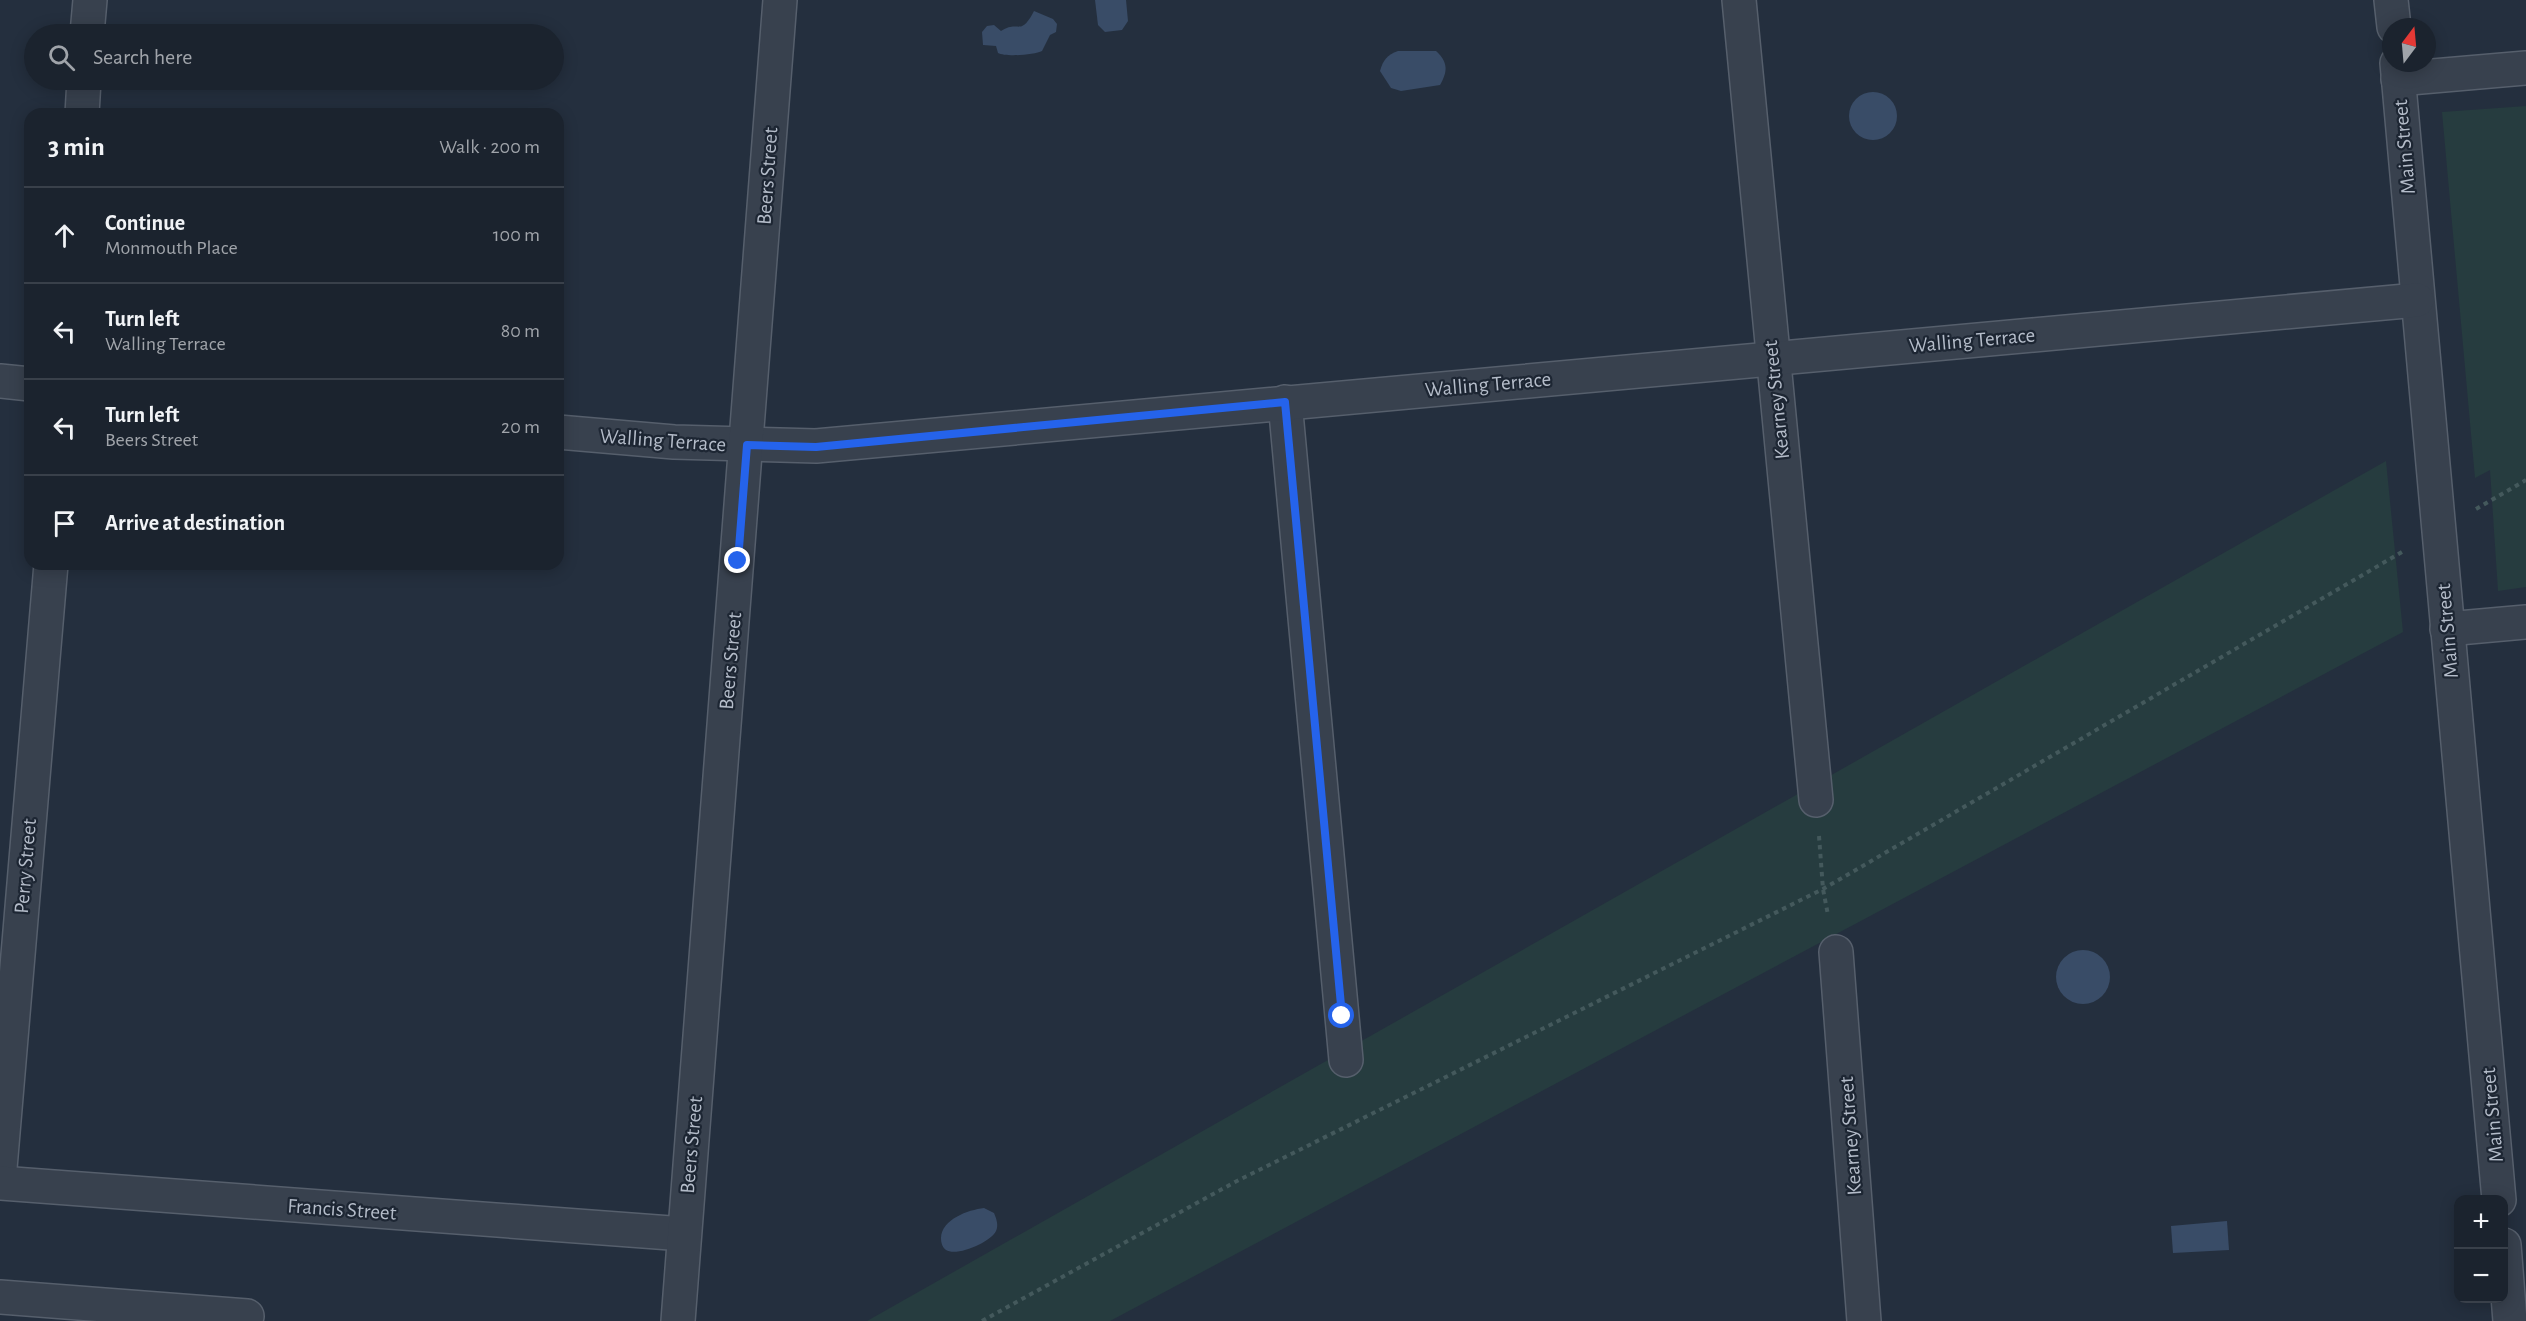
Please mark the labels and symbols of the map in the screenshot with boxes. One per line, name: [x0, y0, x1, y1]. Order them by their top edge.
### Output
north arrow: [2382, 18, 2436, 72]
street label: Main Street: [2390, 98, 2419, 195]
street label: Beers Street: [754, 126, 781, 226]
street label: Walling Terrace: [1908, 325, 2036, 356]
street label: Kearney Street: [1760, 339, 1793, 460]
street label: Walling Terrace: [1424, 369, 1552, 400]
street label: Walling Terrace: [599, 426, 727, 455]
route end: [724, 547, 750, 573]
street label: Main Street: [2433, 582, 2462, 679]
street label: Beers Street: [716, 611, 745, 711]
street label: Perry Street: [11, 817, 40, 914]
route start: [1328, 1002, 1354, 1028]
street label: Main Street: [2478, 1066, 2507, 1163]
street label: Kearney Street: [1836, 1075, 1865, 1196]
street label: Beers Street: [677, 1095, 706, 1195]
street label: Francis Street: [287, 1195, 397, 1224]

